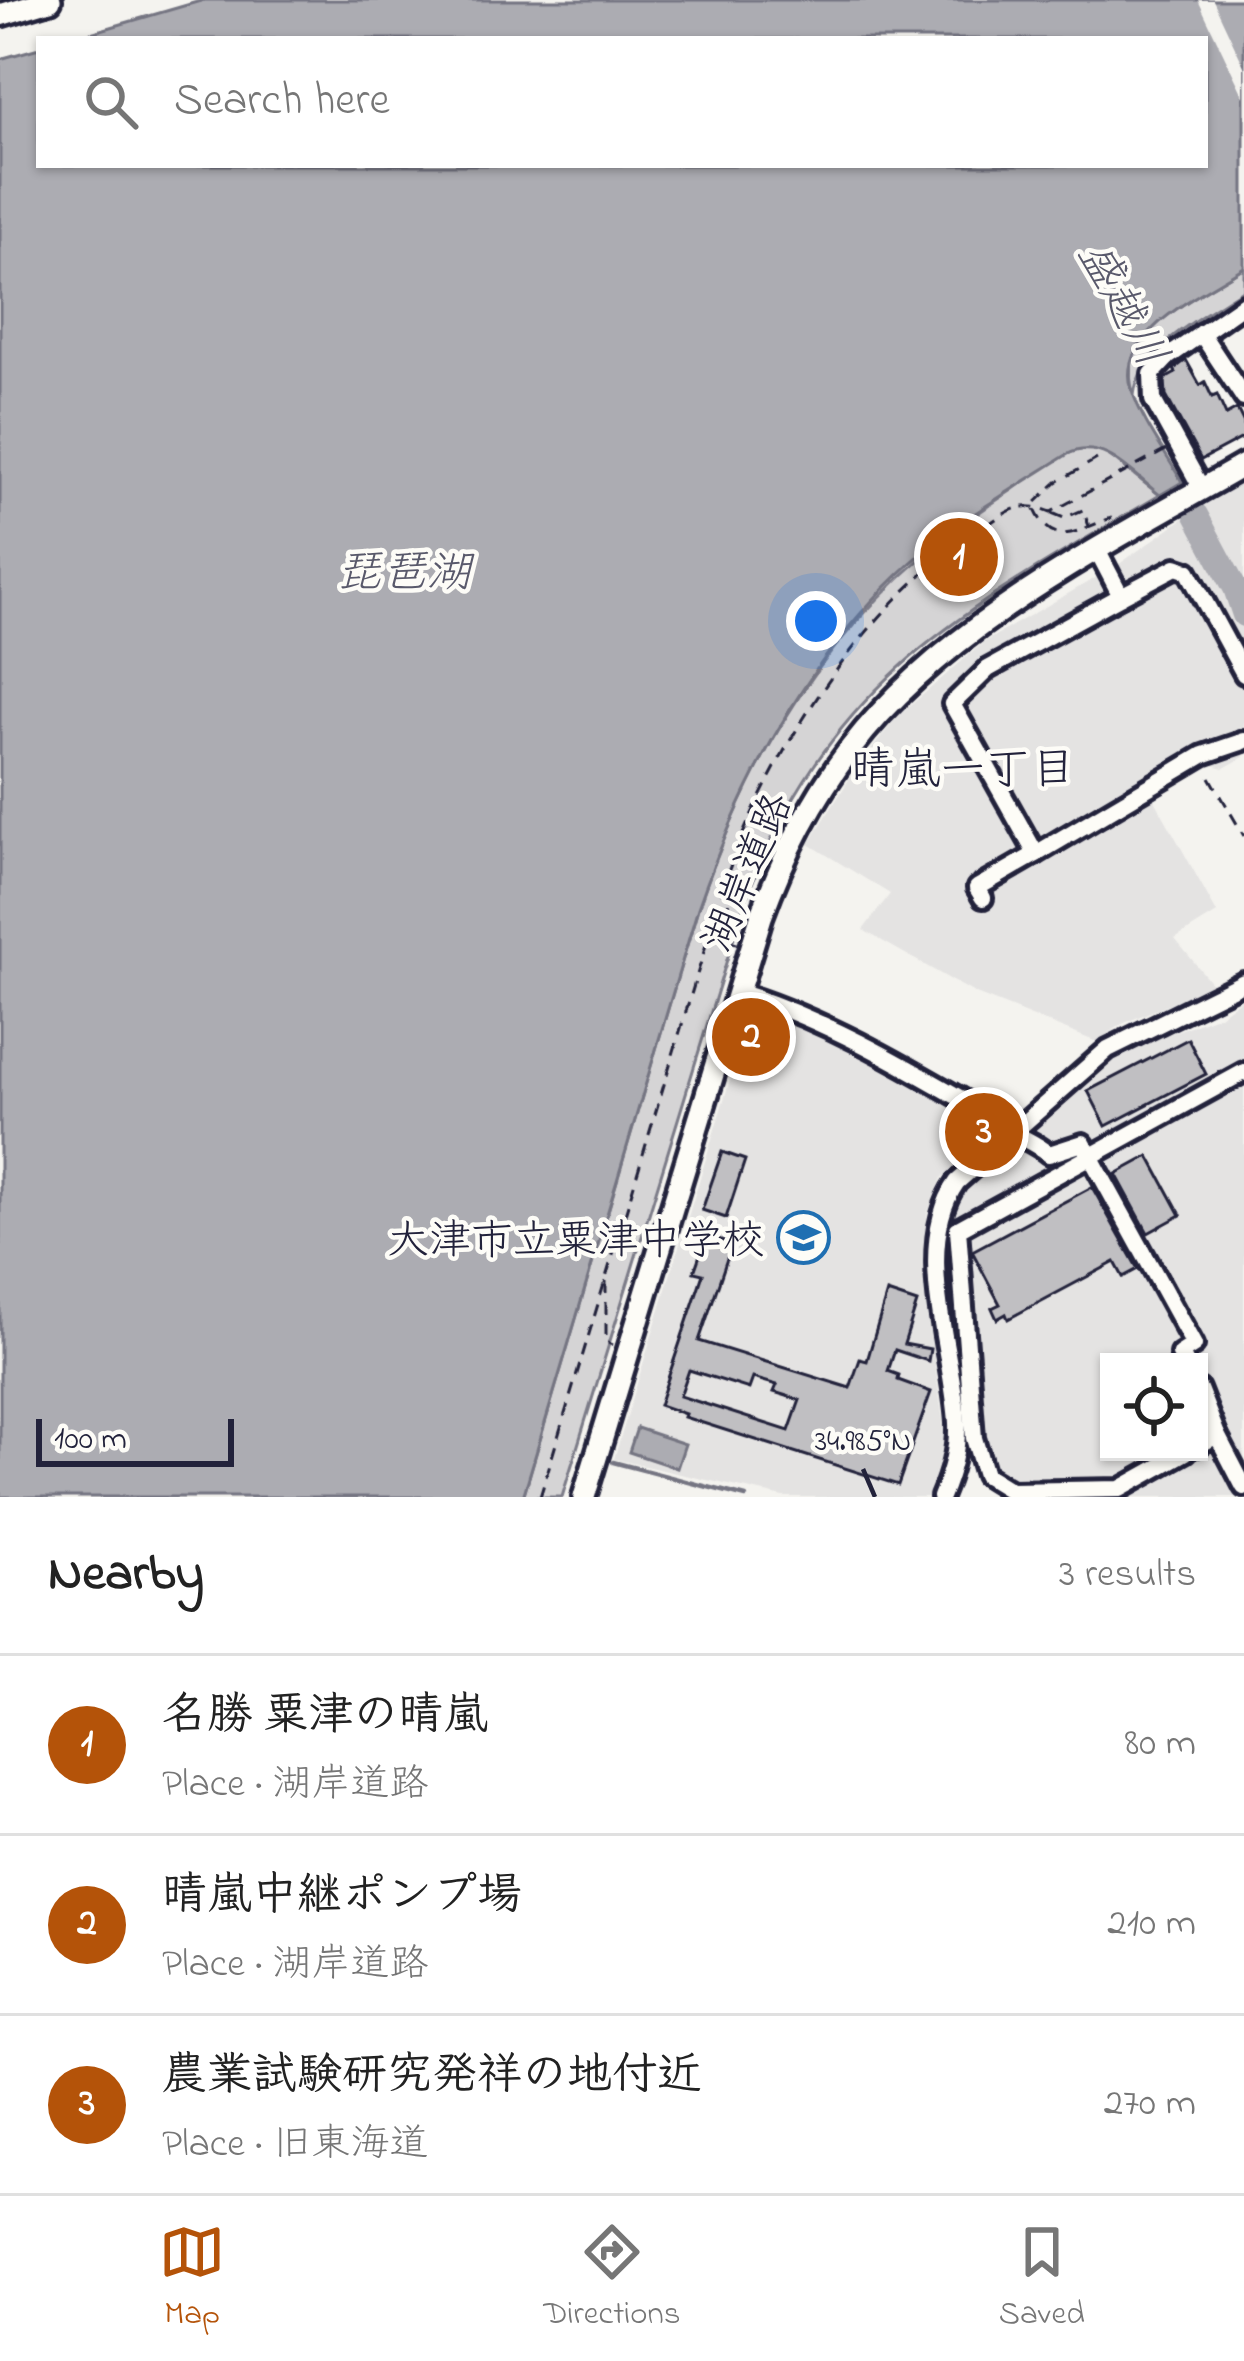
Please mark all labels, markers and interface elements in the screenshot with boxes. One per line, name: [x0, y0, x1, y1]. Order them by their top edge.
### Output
search box: [36, 36, 1208, 168]
icon: search: [78, 69, 144, 135]
text: Search here: [174, 69, 390, 135]
water label: 盛越川: [1059, 230, 1182, 380]
pin: 1: [920, 512, 998, 602]
water label: 琵琶湖: [336, 542, 475, 608]
your location: [786, 591, 846, 651]
district label: 晴嵐一丁目: [850, 739, 1076, 805]
street label: 湖岸道路: [688, 784, 810, 962]
pin: 2: [712, 992, 790, 1082]
pin: 3: [945, 1087, 1023, 1177]
school or university icon: 大津市立粟津中学校: [776, 1210, 832, 1266]
place label: 大津市立粟津中学校: [387, 1212, 765, 1273]
map controls: [1100, 1353, 1208, 1461]
button: locate: [1100, 1353, 1208, 1461]
scale bar: [36, 1413, 234, 1466]
text: 100 m: [54, 1416, 127, 1464]
text: 34.985°N: [815, 1421, 911, 1465]
text: Nearby: [48, 1538, 204, 1613]
text: 3 results: [1059, 1547, 1196, 1604]
text: 名勝 粟津の晴嵐: [162, 1684, 488, 1750]
text: 1: [81, 1716, 93, 1773]
text: 80 m: [1125, 1716, 1196, 1773]
text: Place · 湖岸道路: [162, 1757, 428, 1814]
text: 晴嵐中継ポンプ場: [162, 1864, 522, 1930]
text: 2: [77, 1896, 97, 1953]
text: 210 m: [1107, 1896, 1196, 1953]
text: Place · 湖岸道路: [162, 1937, 428, 1994]
text: 農業試験研究発祥の地付近: [162, 2044, 702, 2110]
text: 3: [79, 2076, 95, 2133]
text: 270 m: [1104, 2076, 1196, 2133]
text: Place · 旧東海道: [162, 2117, 428, 2174]
tab: Map: [159, 2219, 225, 2339]
tab: Directions: [543, 2219, 680, 2339]
tab: Saved: [999, 2219, 1085, 2339]

